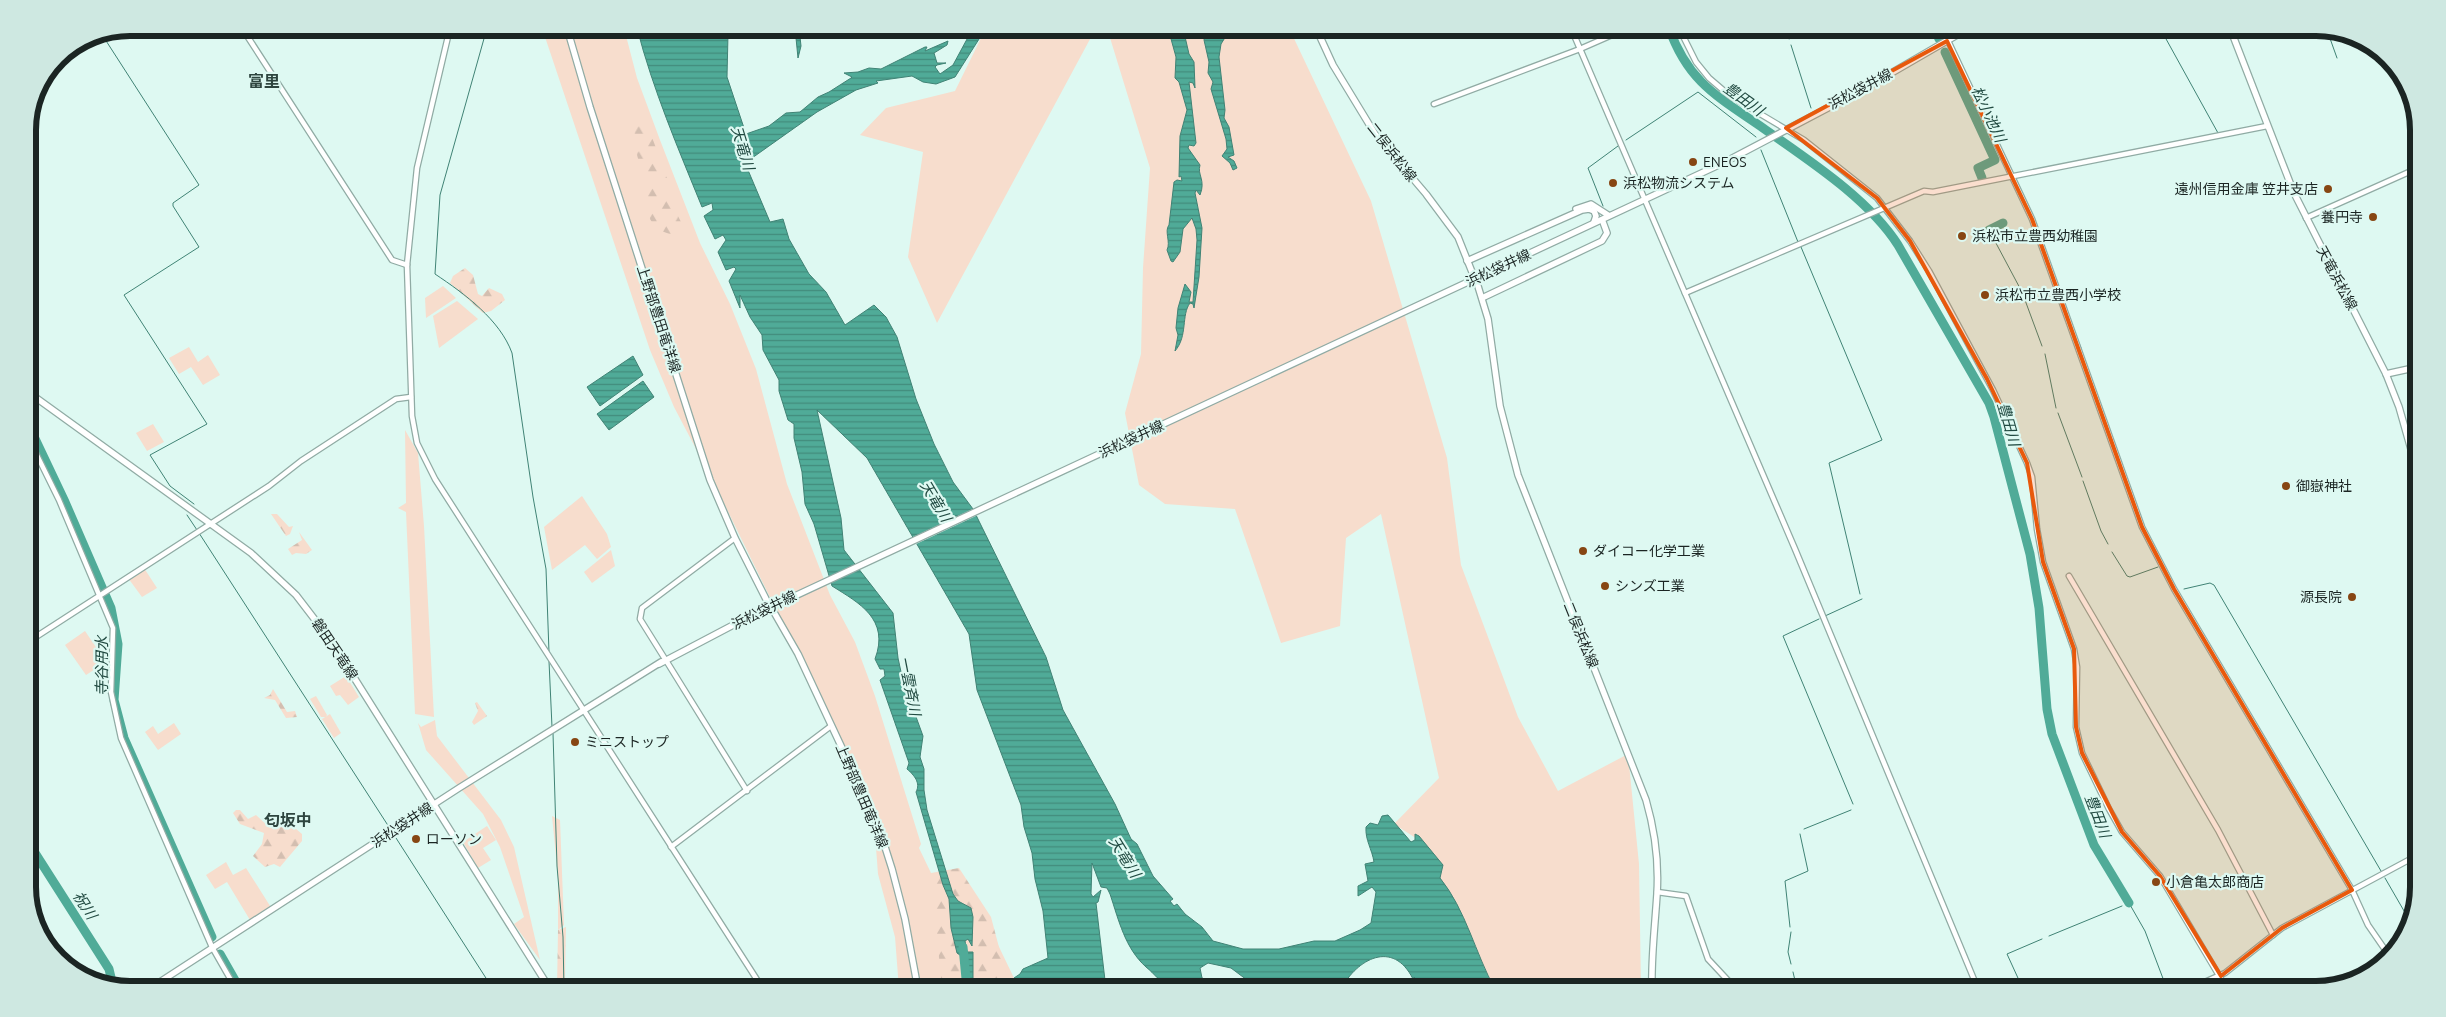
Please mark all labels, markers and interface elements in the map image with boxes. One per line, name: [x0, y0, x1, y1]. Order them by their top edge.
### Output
street label: 浜松袋井線: [1825, 66, 1895, 112]
district label: 富里: [248, 72, 280, 90]
water label: 豊田川: [1721, 79, 1769, 120]
water label: 松小池川: [1969, 83, 2010, 147]
street label: 二俣浜松線: [1364, 119, 1420, 185]
water label: 天竜川: [728, 124, 758, 174]
place label: ENEOS: [1703, 154, 1747, 170]
marker: ENEOS: [1687, 156, 1699, 168]
place label: 浜松物流システム: [1623, 175, 1735, 191]
marker: 浜松物流システム: [1607, 177, 1619, 189]
place label: 遠州信用金庫 笠井支店: [2175, 181, 2318, 197]
marker: 遠州信用金庫 笠井支店: [2322, 183, 2334, 195]
place label: 養円寺: [2321, 209, 2363, 225]
marker: 養円寺: [2367, 211, 2379, 223]
place label: 浜松市立豊西幼稚園: [1972, 228, 2098, 244]
marker: 浜松市立豊西幼稚園: [1956, 230, 1968, 242]
street label: 天竜浜松線: [2314, 243, 2360, 313]
street label: 浜松袋井線: [1463, 246, 1533, 290]
street label: 上野部豊田竜洋線: [634, 263, 684, 375]
place label: 浜松市立豊西小学校: [1995, 287, 2121, 303]
marker: 浜松市立豊西小学校: [1979, 289, 1991, 301]
water label: 豊田川: [1995, 400, 2024, 450]
street label: 浜松袋井線: [1096, 417, 1166, 461]
water label: 天竜川: [917, 477, 956, 526]
place label: 御嶽神社: [2296, 478, 2352, 494]
marker: 御嶽神社: [2280, 480, 2292, 492]
place label: ダイコー化学工業: [1593, 543, 1705, 559]
marker: ダイコー化学工業: [1577, 545, 1589, 557]
place label: シンズ工業: [1615, 578, 1685, 594]
marker: シンズ工業: [1599, 580, 1611, 592]
street label: 浜松袋井線: [729, 587, 799, 633]
place label: 源長院: [2300, 589, 2342, 605]
marker: 源長院: [2346, 591, 2358, 603]
street label: 二俣浜松線: [1560, 600, 1602, 670]
street label: 磐田天竜線: [309, 616, 361, 682]
water label: 寺谷用水: [93, 634, 110, 696]
water label: 一雲斉川: [896, 655, 924, 719]
place label: ミニストップ: [585, 734, 669, 750]
marker: ミニストップ: [569, 736, 581, 748]
street label: 上野部豊田竜洋線: [833, 741, 891, 851]
water label: 豊田川: [2082, 792, 2115, 842]
street label: 浜松袋井線: [368, 799, 436, 851]
district label: 匂坂中: [264, 811, 312, 829]
place label: ローソン: [426, 831, 482, 847]
marker: ローソン: [410, 833, 422, 845]
water label: 天竜川: [1106, 833, 1145, 882]
place label: 小倉亀太郎商店: [2166, 874, 2264, 890]
marker: 小倉亀太郎商店: [2150, 876, 2162, 888]
water label: 祝川: [70, 888, 101, 924]

